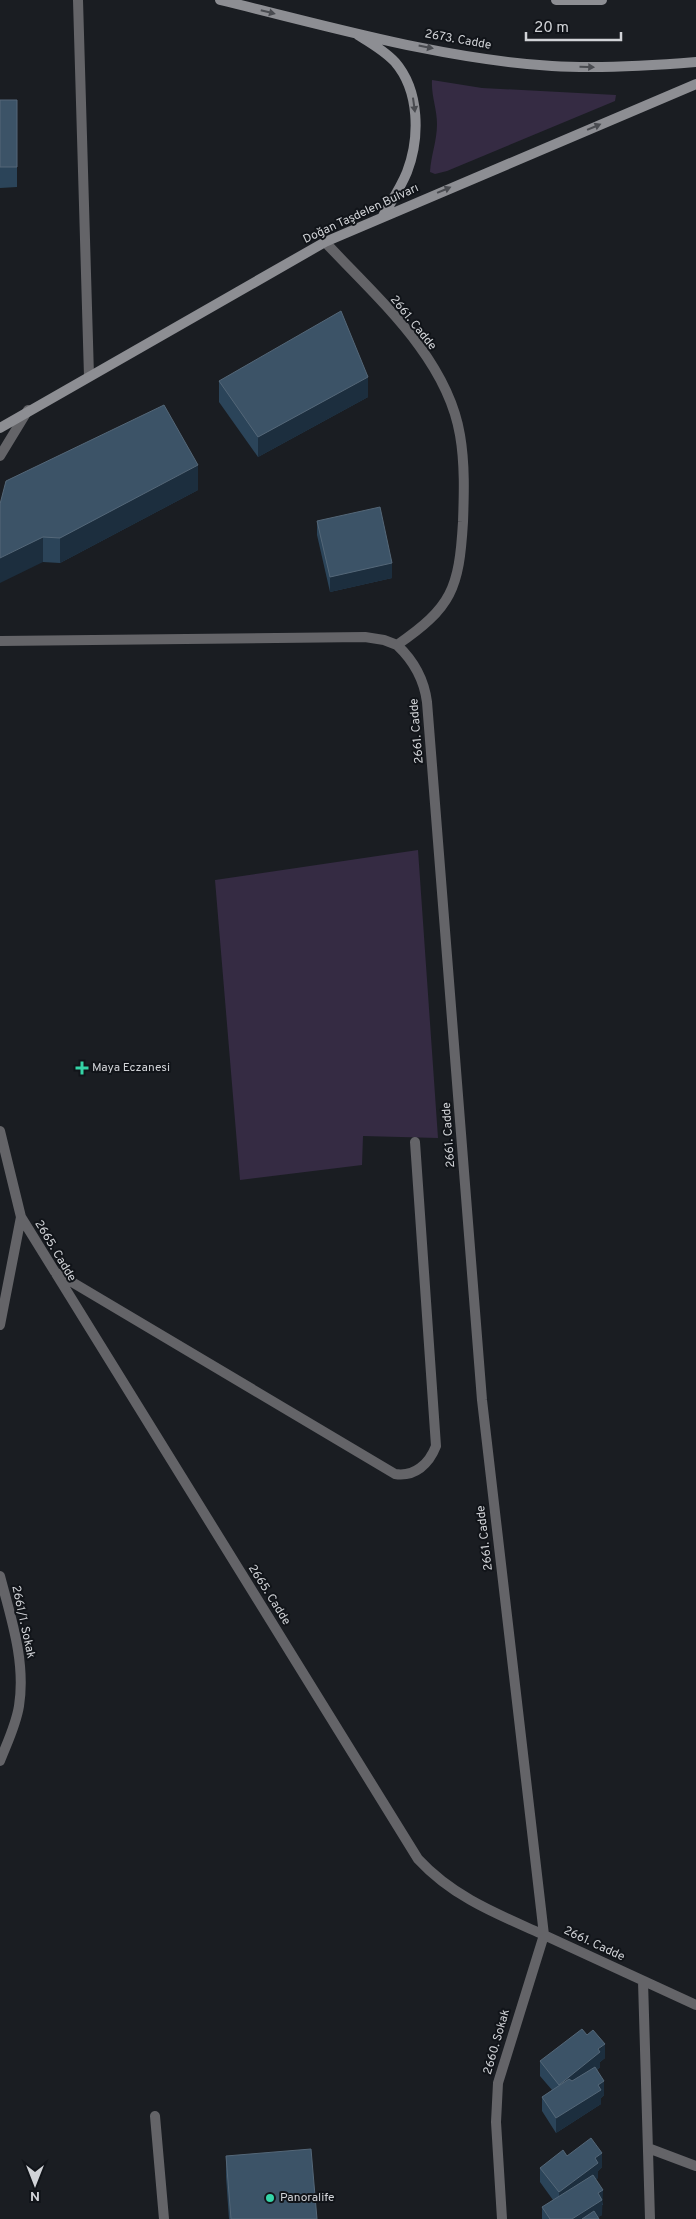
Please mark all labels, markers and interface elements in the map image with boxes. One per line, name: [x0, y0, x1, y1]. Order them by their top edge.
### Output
one-way arrow: [260, 8, 275, 16]
scale bar: [526, 10, 621, 42]
text: 20 m: [534, 19, 569, 38]
street label: 2673. Cadde: [423, 26, 493, 54]
one-way arrow: [418, 44, 434, 52]
one-way arrow: [579, 63, 595, 71]
one-way arrow: [410, 97, 418, 113]
one-way arrow: [587, 123, 601, 131]
street label: Doğan Taşdelen Bulvarı: [301, 180, 421, 248]
one-way arrow: [437, 186, 451, 194]
street label: 2661. Cadde: [386, 292, 440, 354]
street label: 2661. Cadde: [406, 698, 428, 764]
place label: Maya Eczanesi: [92, 1060, 170, 1076]
marker: Maya Eczanesi: [76, 1062, 88, 1074]
street label: 2661. Cadde: [439, 1102, 459, 1168]
street label: 2665. Cadde: [30, 1217, 80, 1285]
street label: 2661. Cadde: [473, 1504, 497, 1572]
street label: 2665. Cadde: [244, 1562, 294, 1628]
street label: 2661/1. Sokak: [7, 1584, 39, 1660]
street label: 2661. Cadde: [561, 1923, 627, 1965]
street label: 2660. Sokak: [480, 2007, 514, 2077]
north arrow: [10, 2159, 60, 2209]
text: N: [30, 2187, 40, 2204]
place label: Panoralife: [280, 2190, 334, 2206]
marker: Panoralife: [264, 2192, 276, 2204]

